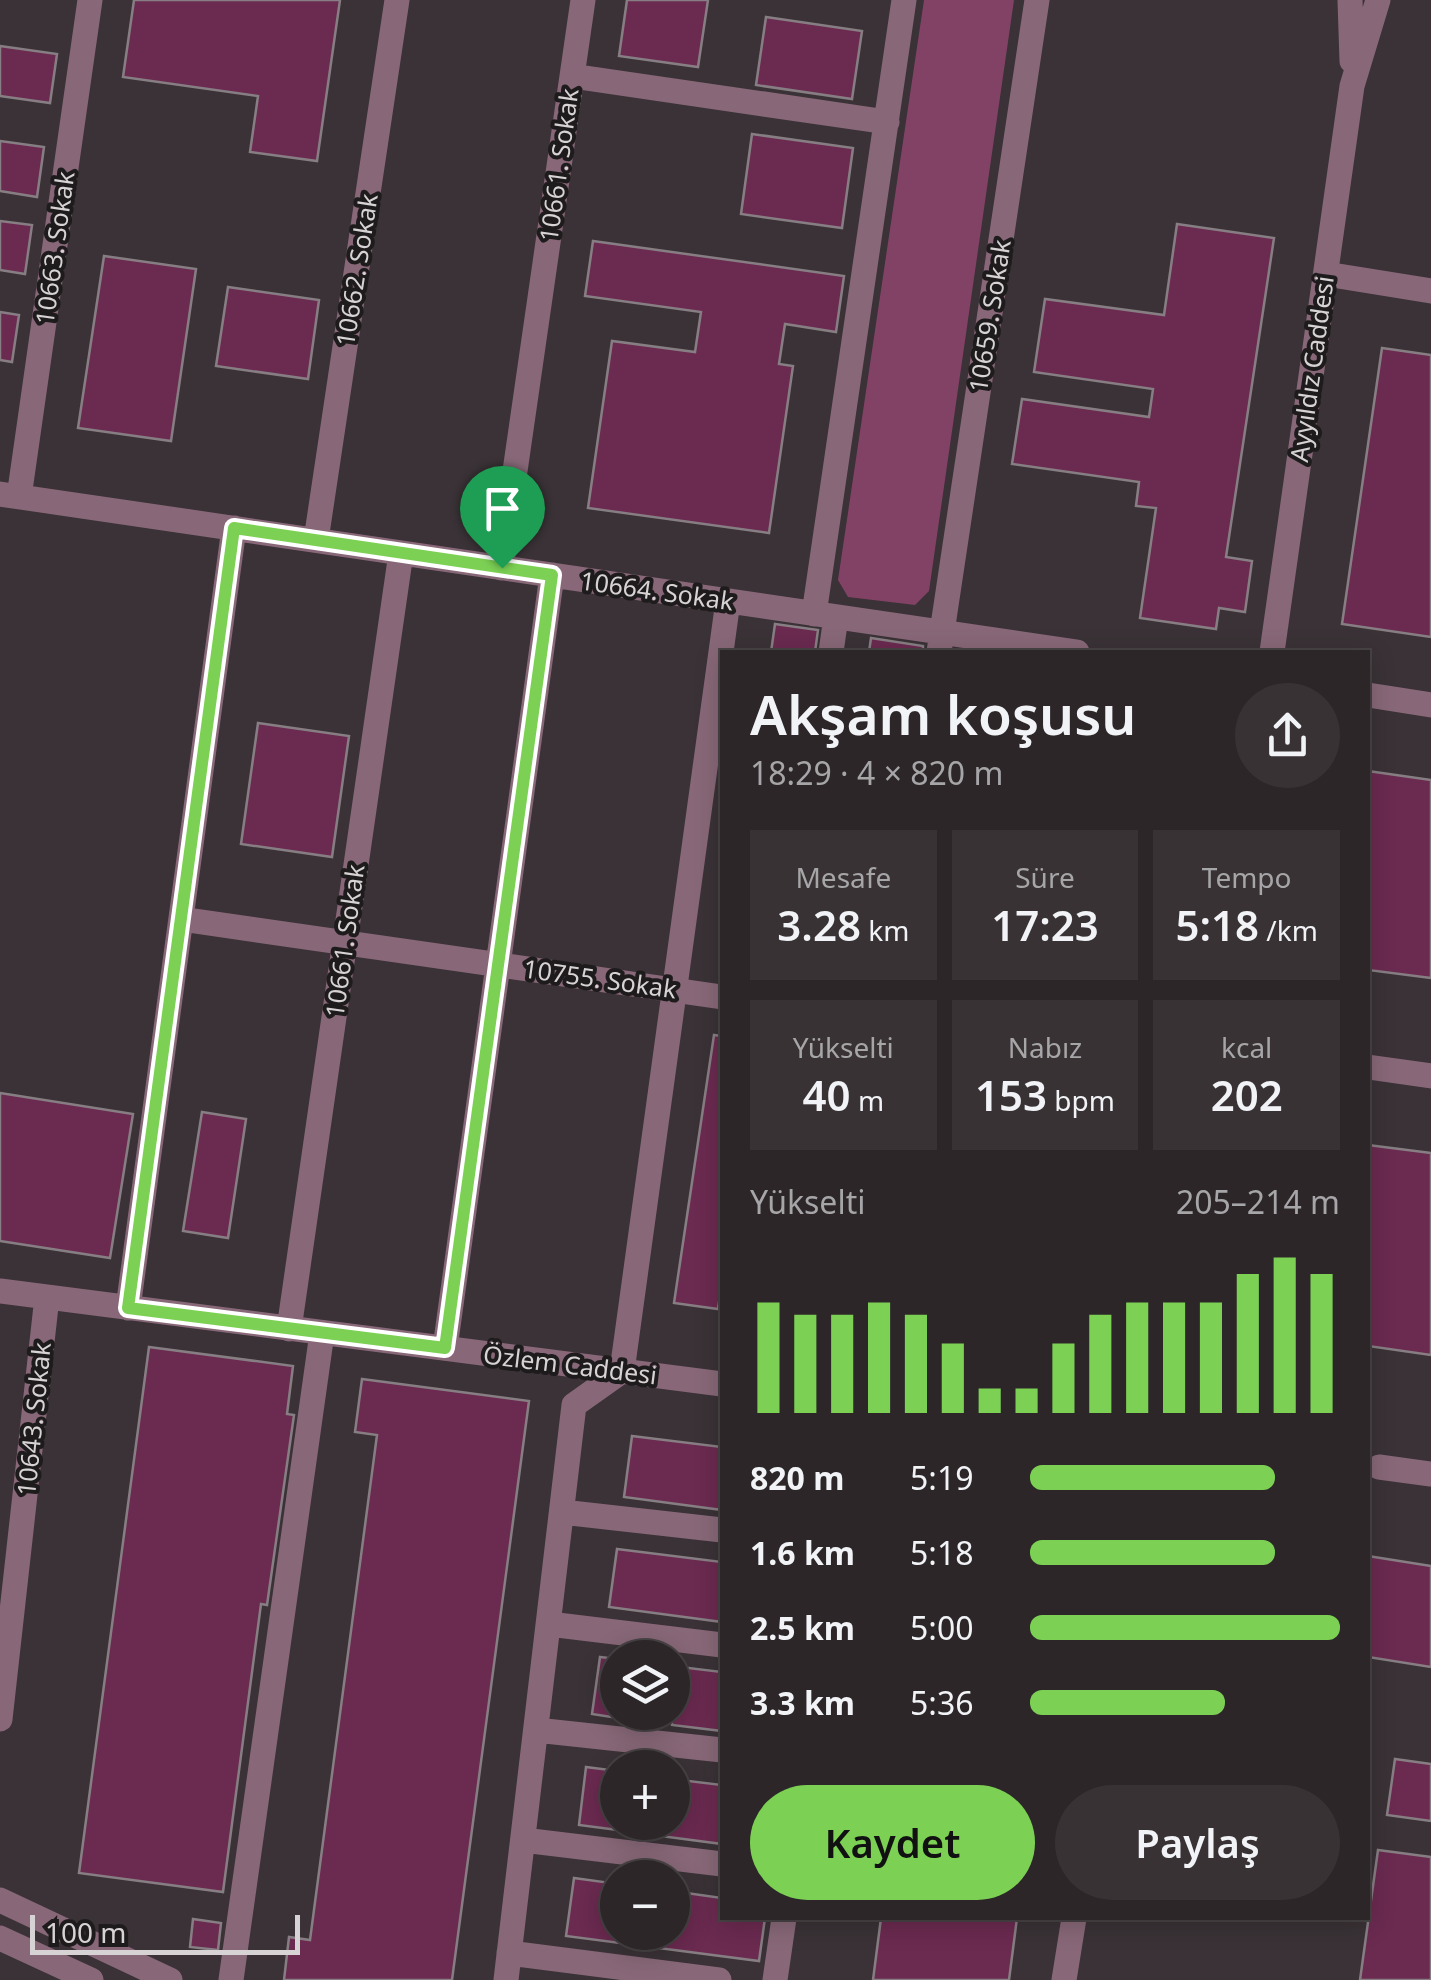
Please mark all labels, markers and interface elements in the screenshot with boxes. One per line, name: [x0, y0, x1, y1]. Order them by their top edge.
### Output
street label: 10661. Sokak: [530, 85, 586, 244]
street label: 10663. Sokak: [26, 168, 82, 327]
street label: 10662. Sokak: [327, 190, 385, 349]
street label: 10659. Sokak: [960, 236, 1018, 395]
street label: Ayyıldız Caddesi: [1281, 274, 1341, 464]
pin: [460, 466, 545, 569]
icon: arrive: [475, 481, 530, 536]
street label: 10664. Sokak: [578, 562, 737, 618]
text: Akşam koşusu: [750, 676, 1136, 751]
button: share: [1235, 683, 1340, 788]
text: 18:29 · 4 × 820 m: [750, 751, 1003, 794]
text: Mesafe: [795, 858, 891, 896]
text: Süre: [1015, 858, 1075, 896]
text: Tempo: [1202, 858, 1292, 896]
street label: 10661. Sokak: [316, 861, 372, 1020]
text: 3.28: [777, 896, 861, 953]
text: 17:23: [991, 896, 1099, 953]
text: 5:18: [1175, 896, 1259, 953]
text: km: [861, 911, 909, 949]
text: /km: [1259, 911, 1318, 949]
street label: 10755. Sokak: [521, 950, 680, 1006]
text: Yükselti: [793, 1028, 894, 1066]
text: Nabız: [1008, 1028, 1082, 1066]
text: kcal: [1221, 1028, 1272, 1066]
text: 40: [803, 1066, 851, 1123]
text: 153: [975, 1066, 1047, 1123]
text: 202: [1211, 1066, 1283, 1123]
text: m: [851, 1081, 884, 1119]
text: bpm: [1047, 1081, 1115, 1119]
text: Yükselti: [750, 1180, 865, 1223]
text: 205–214 m: [1176, 1180, 1340, 1223]
street label: Özlem Caddesi: [481, 1336, 659, 1392]
street label: 10643. Sokak: [8, 1340, 58, 1497]
text: 820 m: [750, 1456, 844, 1499]
text: 5:19: [910, 1456, 974, 1499]
text: 1.6 km: [750, 1531, 855, 1574]
text: 5:18: [910, 1531, 974, 1574]
text: 2.5 km: [750, 1606, 855, 1649]
text: 5:00: [910, 1606, 974, 1649]
map controls: [600, 1640, 690, 1950]
button: layers: [600, 1640, 690, 1730]
text: 3.3 km: [750, 1681, 855, 1724]
text: 5:36: [910, 1681, 974, 1724]
button: +: [600, 1750, 690, 1840]
button: Kaydet: [750, 1785, 1035, 1900]
button: Paylaş: [1055, 1785, 1340, 1900]
button: −: [600, 1860, 690, 1950]
scale bar: [30, 1910, 300, 1954]
text: 100 m: [45, 1913, 127, 1951]

